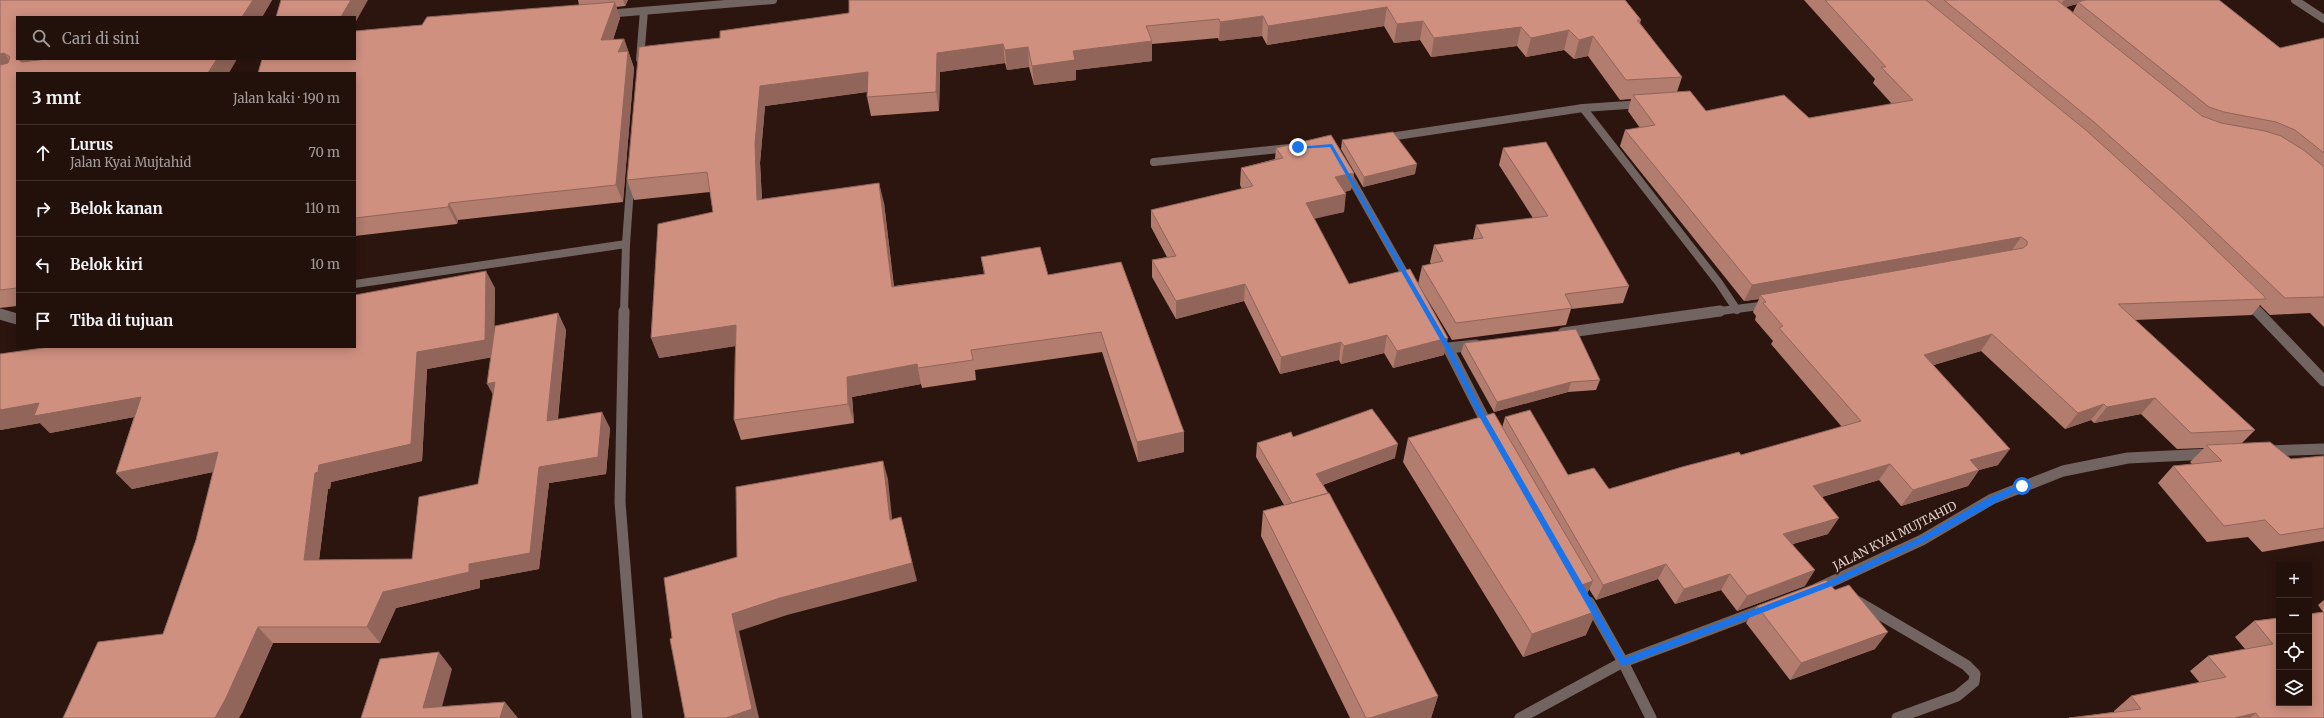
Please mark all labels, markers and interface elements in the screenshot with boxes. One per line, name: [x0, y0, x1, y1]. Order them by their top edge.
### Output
search box: [16, 16, 356, 60]
icon: search: [30, 27, 52, 49]
text: Cari di sini: [62, 29, 140, 48]
text: 3 mnt: [32, 87, 81, 109]
text: Jalan kaki · 190 m: [233, 90, 340, 107]
text: Lurus: [70, 135, 113, 154]
route end: [1289, 138, 1307, 156]
icon: ahead: [32, 142, 54, 164]
text: 70 m: [309, 144, 340, 161]
text: Jalan Kyai Mujtahid: [70, 154, 191, 171]
icon: right: [32, 198, 54, 220]
text: Belok kanan: [70, 199, 163, 218]
text: 110 m: [305, 200, 340, 217]
icon: left: [32, 254, 54, 276]
text: Belok kiri: [70, 255, 143, 274]
text: 10 m: [310, 256, 340, 273]
icon: arrive: [32, 310, 54, 332]
text: Tiba di tujuan: [70, 311, 173, 330]
route start: [2013, 477, 2031, 495]
street label: JALAN KYAI MUJTAHID: [1829, 498, 1959, 574]
map controls: [2276, 562, 2312, 706]
button: +: [2276, 562, 2312, 598]
button: −: [2276, 598, 2312, 634]
button: locate: [2276, 634, 2312, 670]
button: layers: [2276, 670, 2312, 706]

